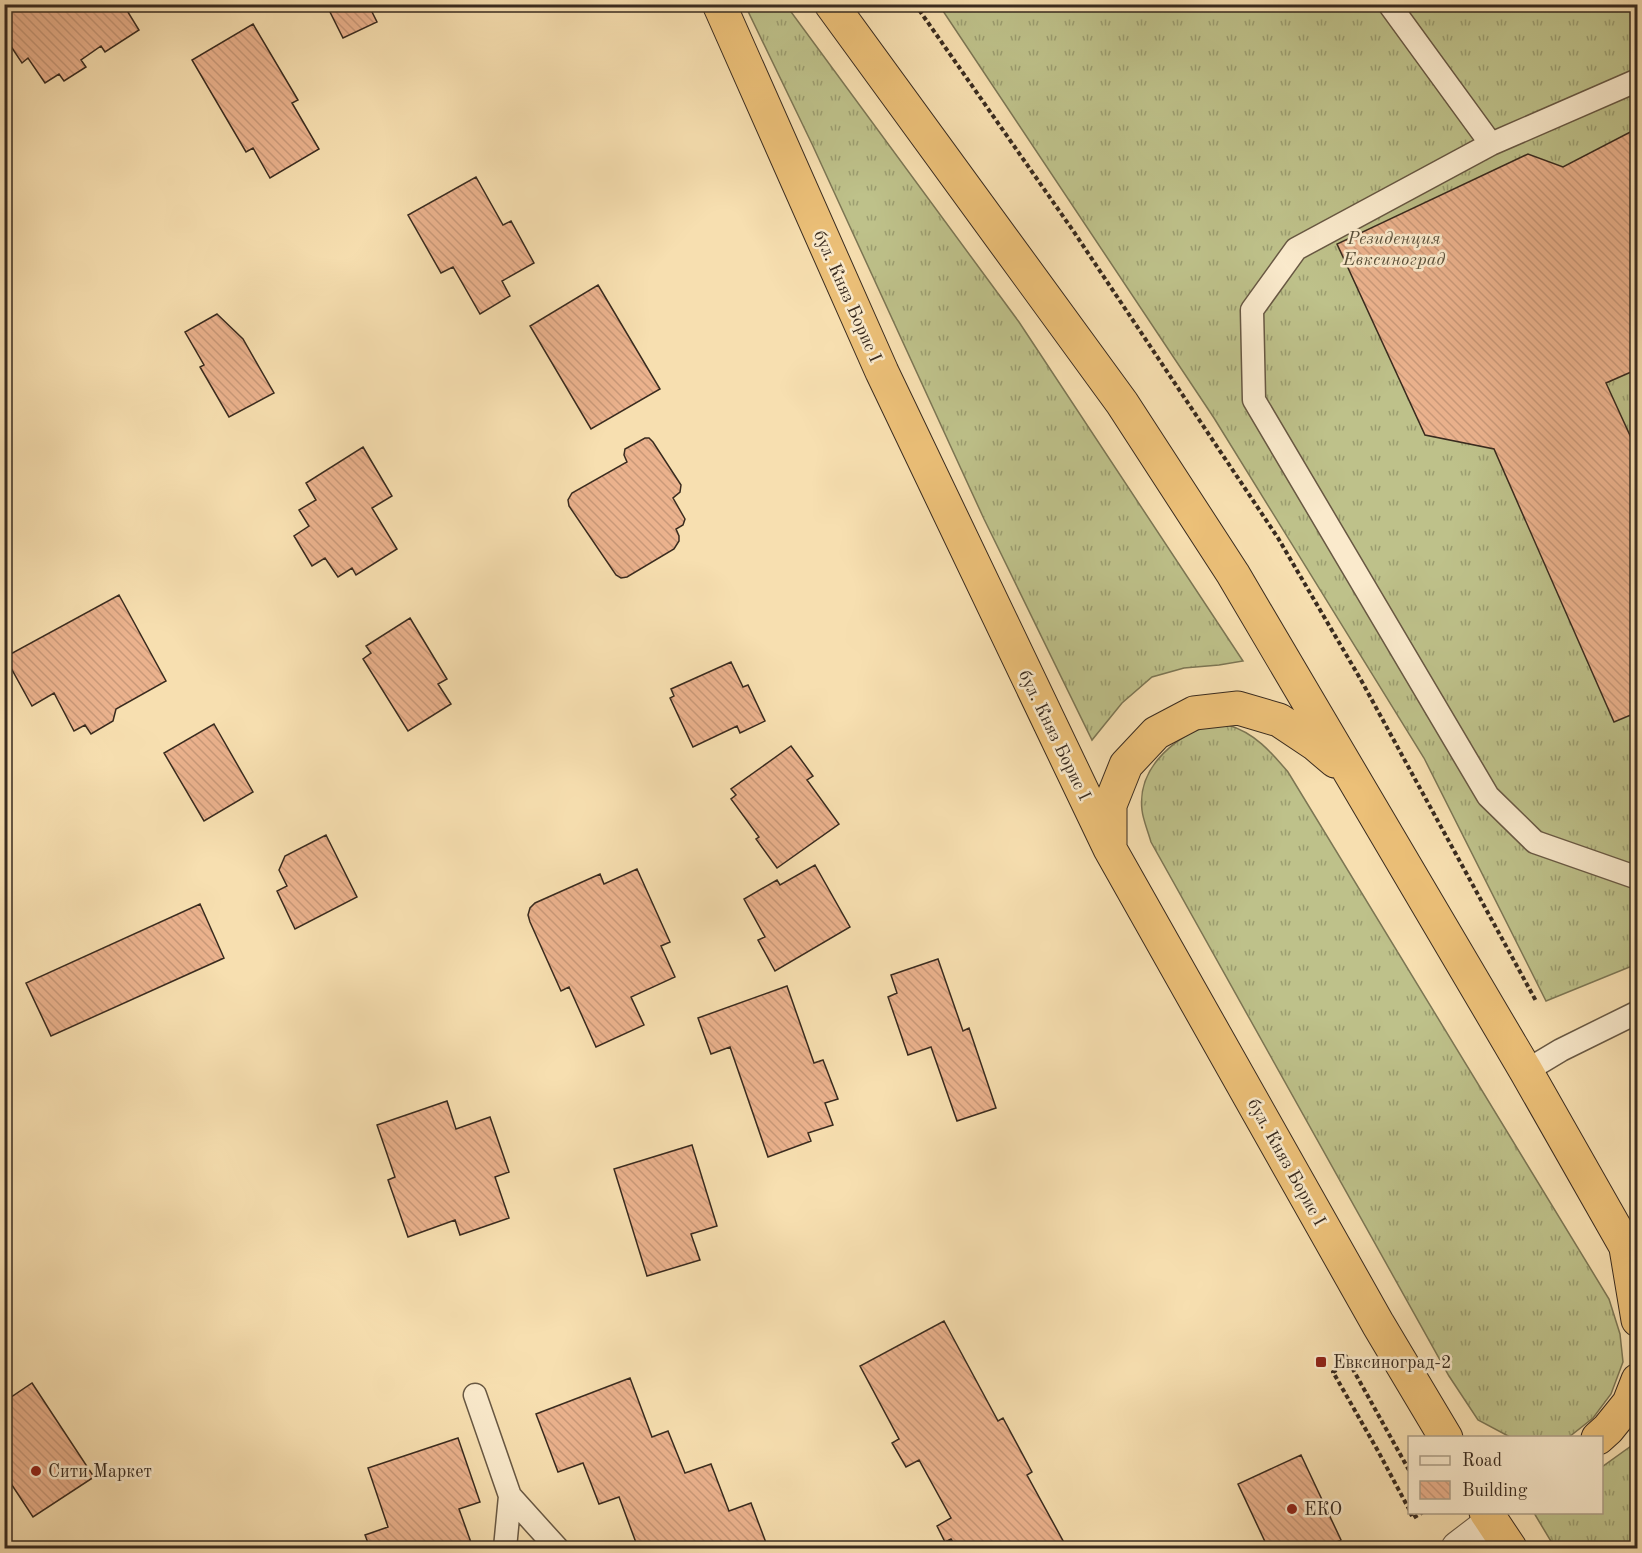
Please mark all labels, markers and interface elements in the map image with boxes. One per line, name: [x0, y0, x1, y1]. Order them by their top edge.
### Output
street label: бул. Княз Борис I: [810, 228, 884, 365]
park label: Резиденция Евксиноград: [1342, 230, 1445, 269]
street label: бул. Княз Борис I: [1015, 667, 1093, 803]
street label: бул. Княз Борис I: [1244, 1096, 1329, 1229]
place label: Евксиноград-2: [1333, 1354, 1451, 1372]
marker: Евксиноград-2: [1314, 1355, 1328, 1369]
legend: [1408, 1436, 1603, 1514]
text: Road: [1462, 1452, 1502, 1470]
place label: Сити Маркет: [48, 1463, 152, 1481]
marker: Сити Маркет: [29, 1464, 43, 1478]
text: Building: [1462, 1482, 1528, 1500]
place label: ЕКО: [1304, 1501, 1342, 1519]
marker: ЕКО: [1285, 1502, 1299, 1516]

